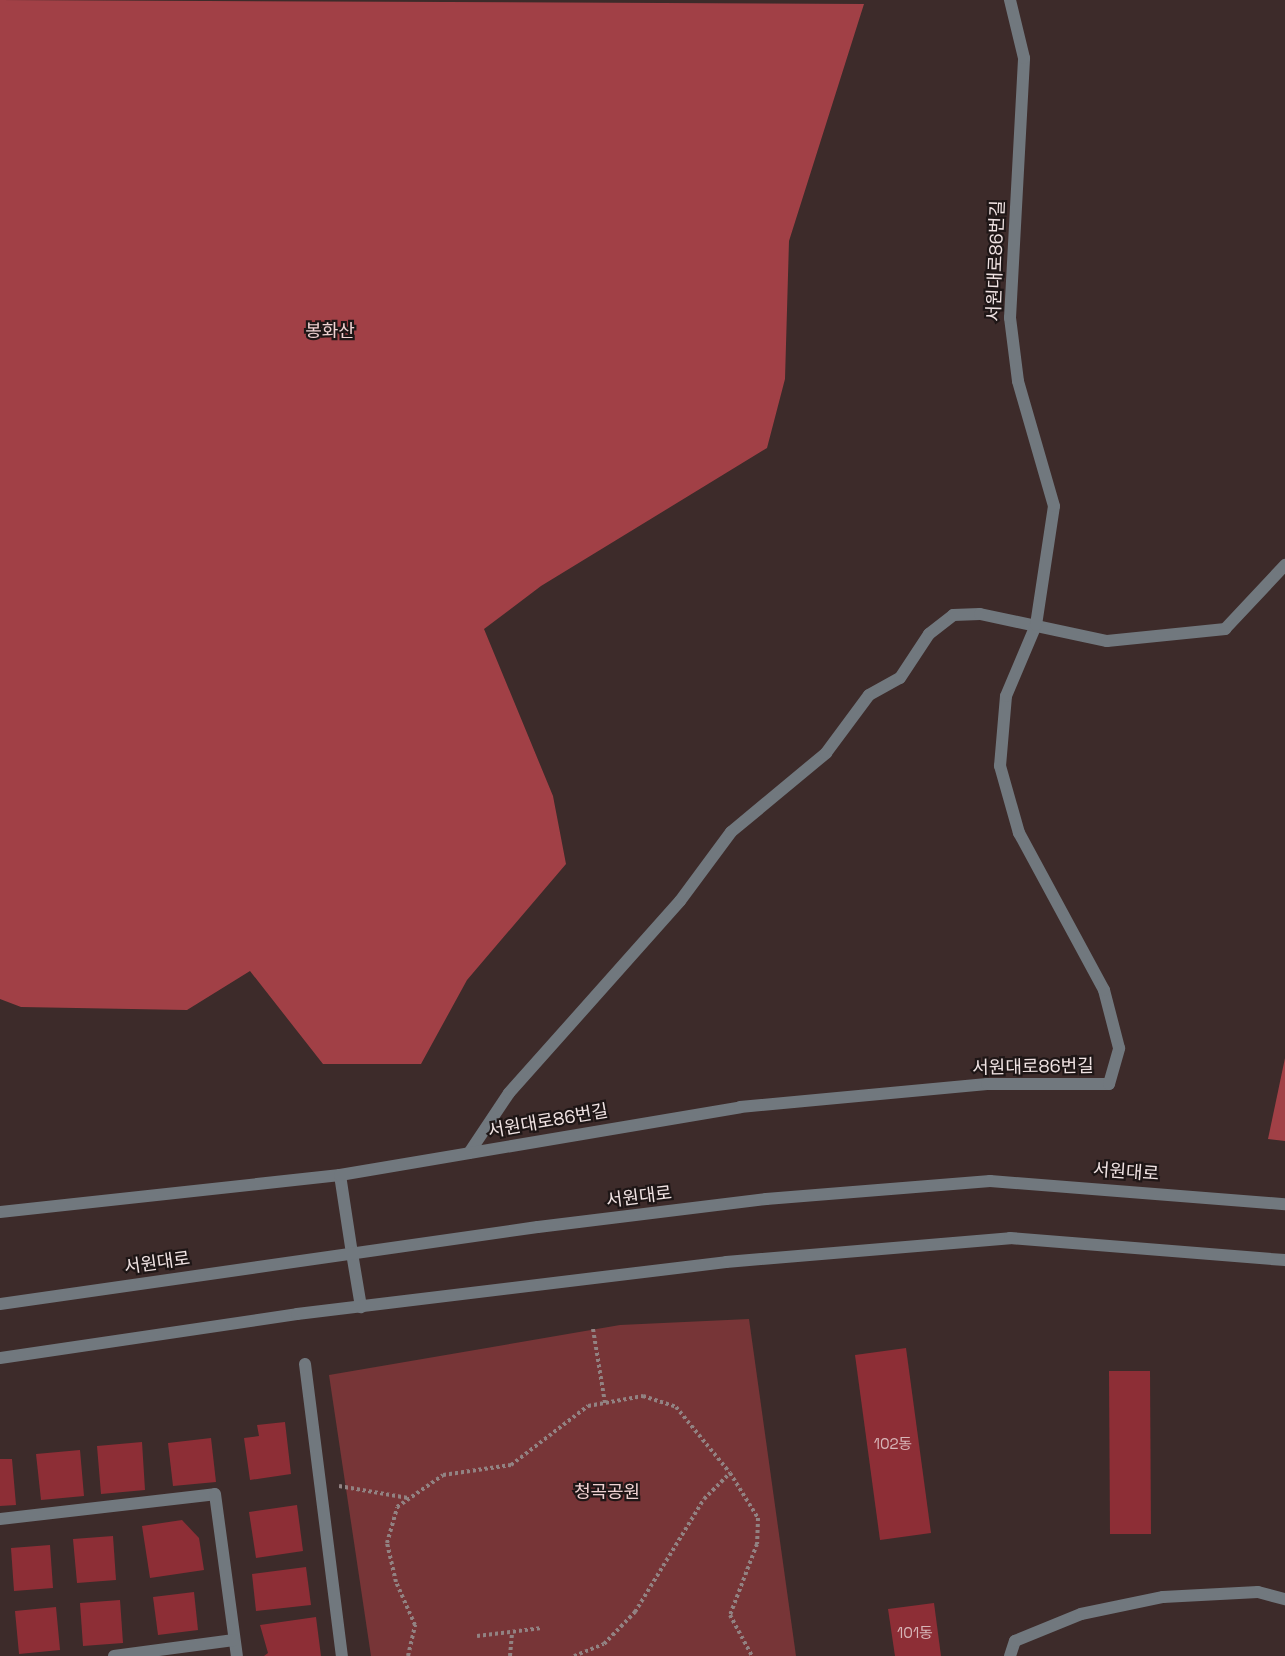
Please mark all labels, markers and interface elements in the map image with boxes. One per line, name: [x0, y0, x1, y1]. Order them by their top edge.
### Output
street label: 서원대로86번길: [983, 200, 1009, 322]
park label: 봉화산: [305, 320, 355, 342]
street label: 서원대로86번길: [972, 1055, 1094, 1079]
street label: 서원대로86번길: [486, 1100, 610, 1142]
street label: 서원대로: [1092, 1159, 1160, 1185]
street label: 서원대로: [605, 1182, 673, 1212]
street label: 서원대로: [123, 1248, 191, 1278]
house number: 102동: [874, 1435, 912, 1453]
park label: 청곡공원: [574, 1481, 640, 1503]
house number: 101동: [897, 1624, 933, 1642]

